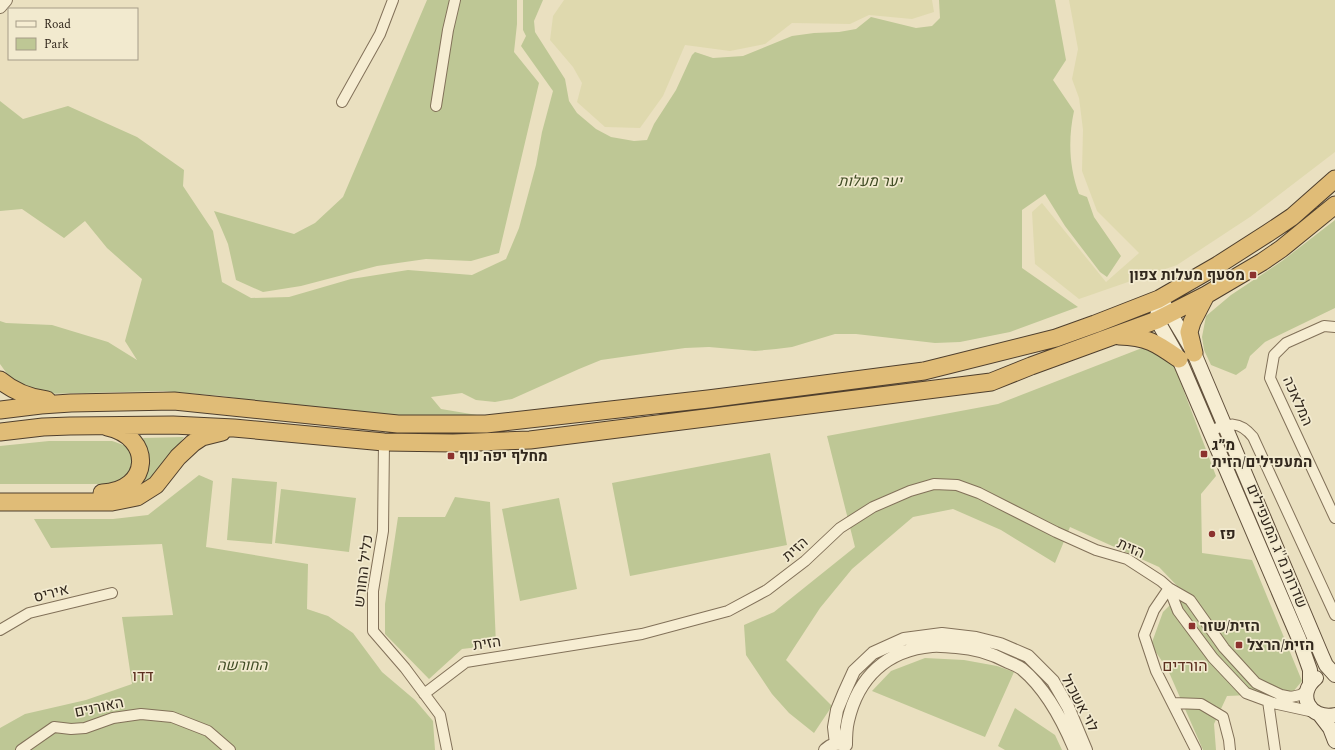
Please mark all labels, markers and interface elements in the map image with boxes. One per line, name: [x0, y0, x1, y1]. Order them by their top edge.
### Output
legend: [8, 8, 138, 60]
text: Road: [44, 15, 71, 34]
text: Park: [44, 35, 69, 54]
park label: יער מעלות: [838, 170, 903, 193]
place label: מסעף מעלות צפון: [1129, 264, 1245, 287]
marker: מסעף מעלות צפון: [1248, 270, 1258, 280]
street label: המלאכה: [1276, 373, 1319, 430]
place label: מ״ג המעפילים/הזית: [1212, 434, 1312, 474]
place label: מחלף יפה נוף: [459, 445, 548, 468]
marker: מ״ג המעפילים/הזית: [1199, 449, 1209, 459]
marker: מחלף יפה נוף: [446, 451, 456, 461]
street label: שדרות מ"ג המעפילים: [1240, 480, 1313, 612]
place label: פז: [1220, 523, 1236, 546]
marker: פז: [1207, 529, 1217, 539]
street label: הזית: [777, 532, 813, 567]
street label: הזית: [1113, 532, 1148, 565]
street label: כליל החורש: [348, 533, 379, 609]
street label: איריס: [31, 578, 71, 609]
place label: הזית/שזר: [1200, 615, 1260, 638]
marker: הזית/שזר: [1187, 621, 1197, 631]
street label: הזית: [472, 630, 503, 657]
place label: הזית/הרצל: [1247, 634, 1314, 657]
marker: הזית/הרצל: [1234, 640, 1244, 650]
park label: החורשה: [217, 654, 268, 677]
district label: הורדים: [1162, 654, 1208, 678]
district label: דדו: [132, 664, 154, 688]
street label: לוי אשכול: [1055, 670, 1104, 736]
street label: האורנים: [72, 691, 126, 724]

